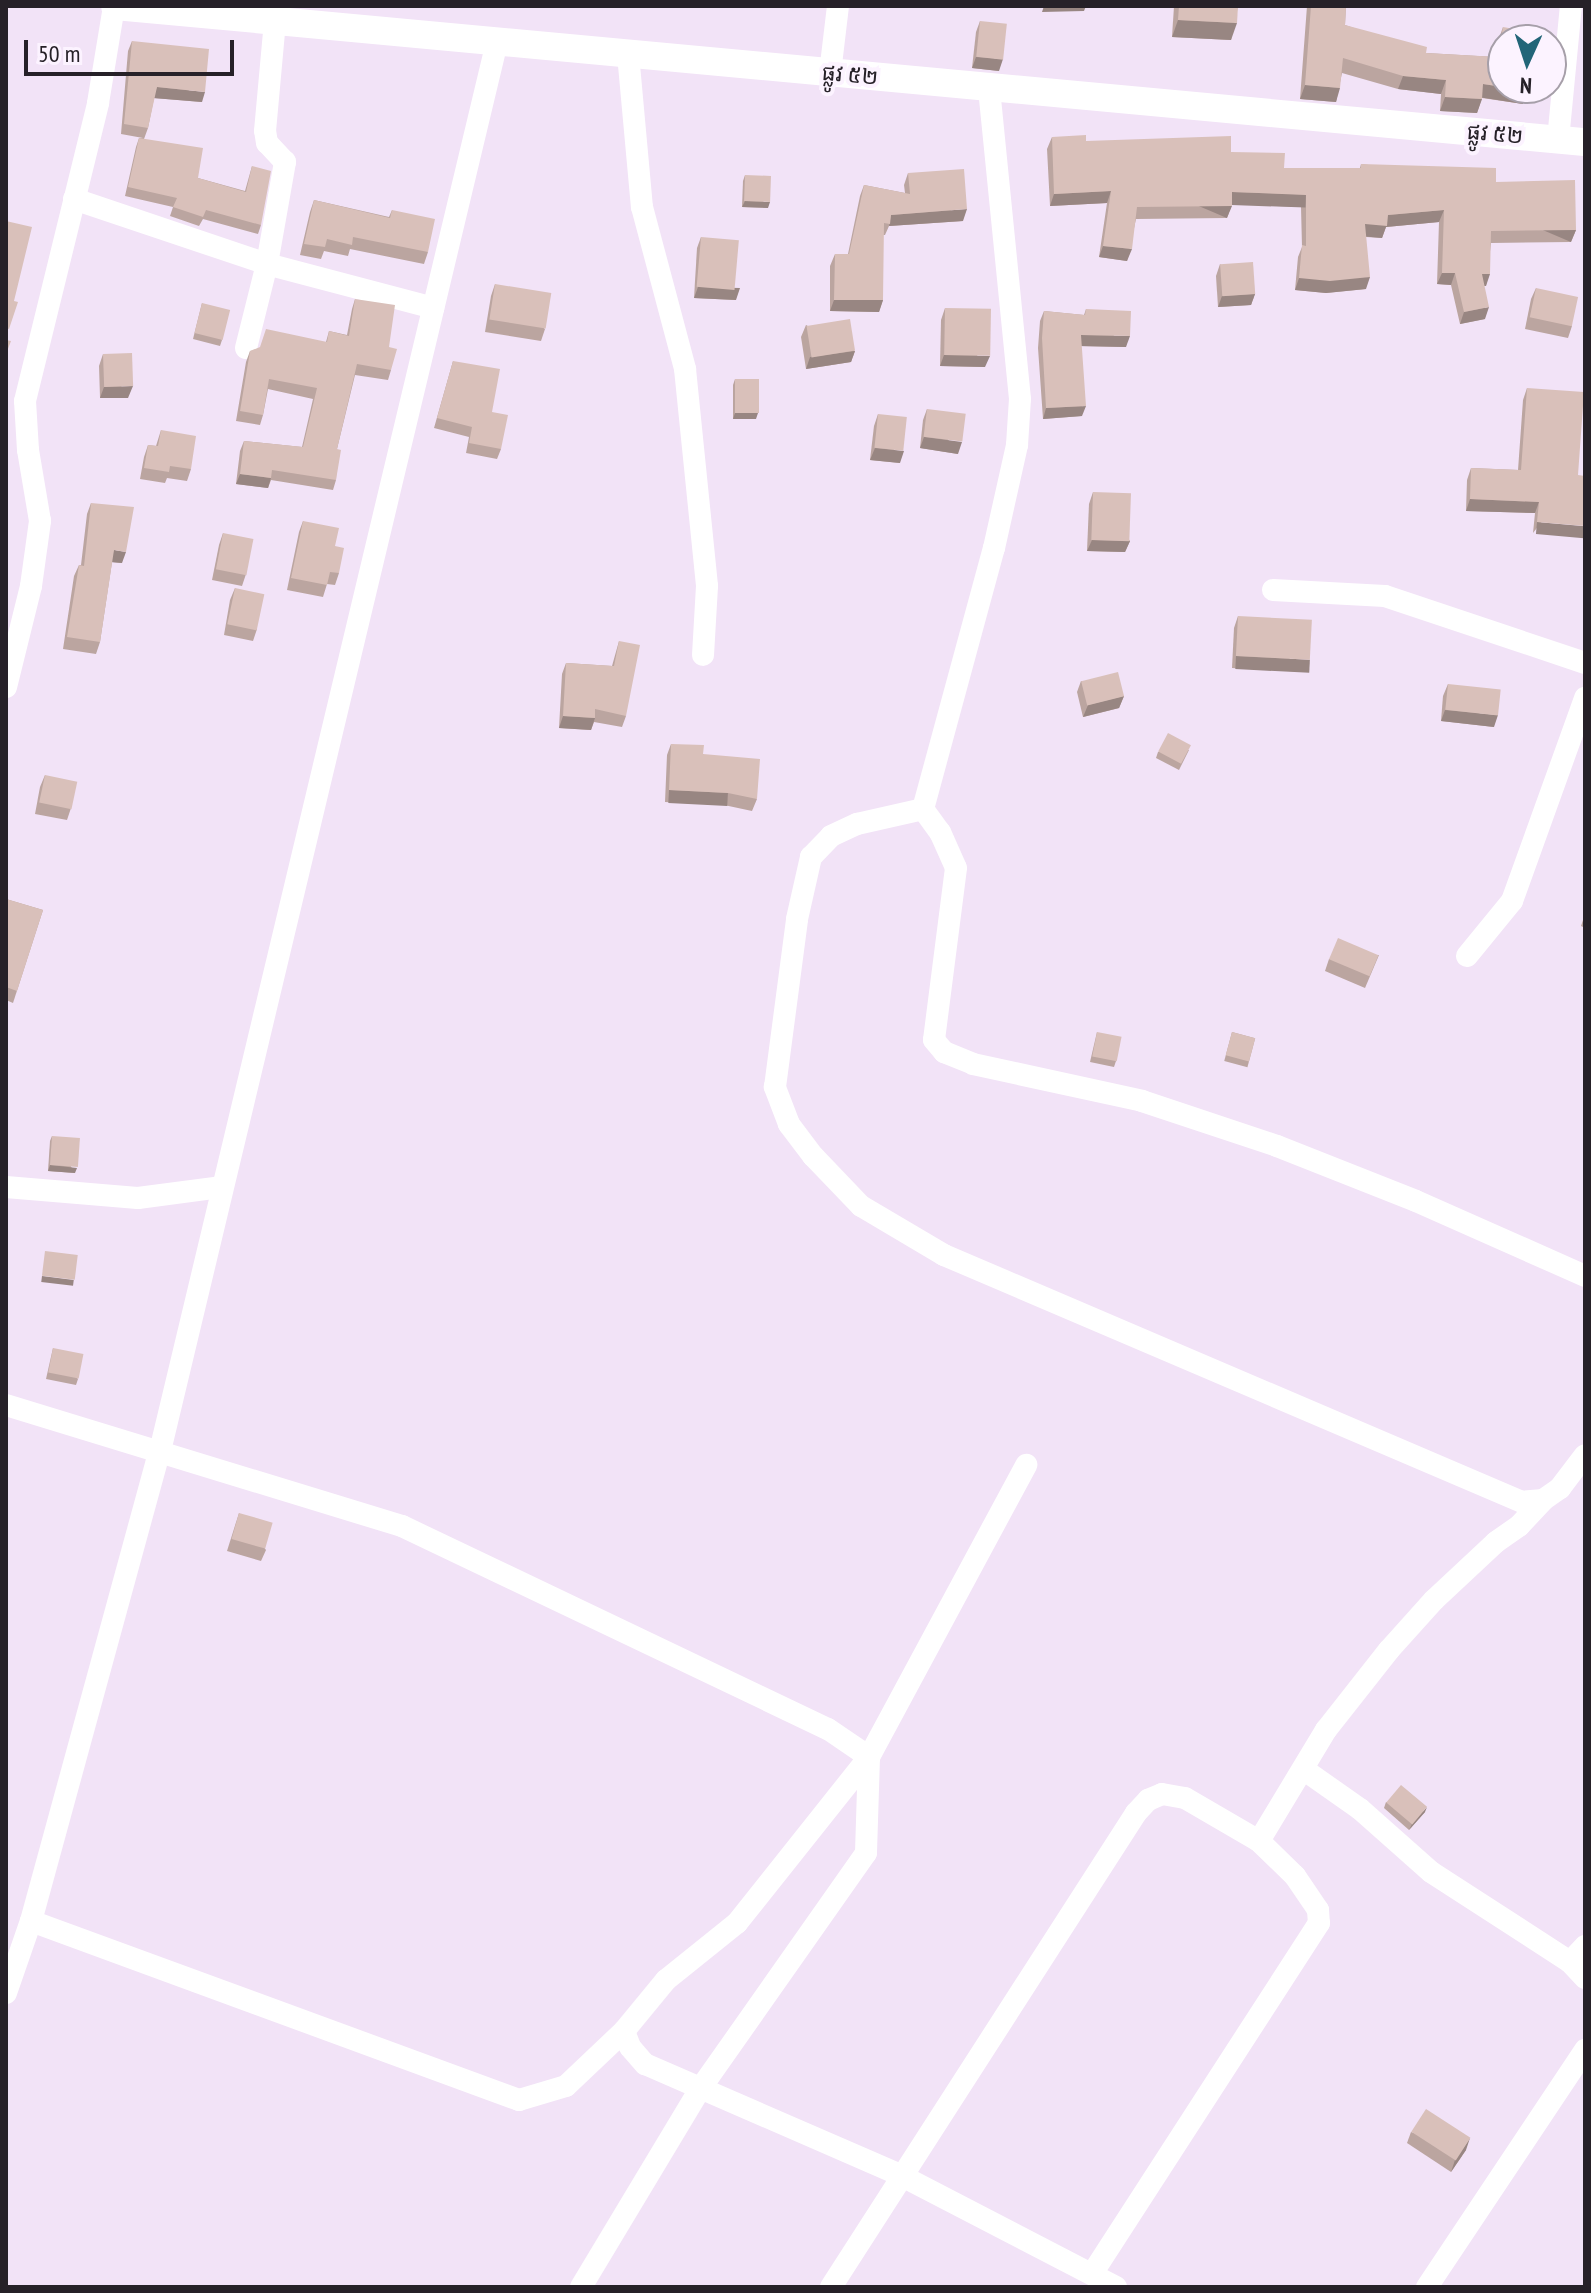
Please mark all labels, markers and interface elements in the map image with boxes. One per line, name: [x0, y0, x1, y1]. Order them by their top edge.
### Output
scale bar: [28, 24, 238, 74]
north arrow: [1487, 24, 1567, 104]
text: 50 m: [38, 38, 80, 69]
street label: ផ្លូវ ៥២: [821, 59, 879, 91]
text: N: [1519, 72, 1533, 100]
street label: ផ្លូវ ៥២: [1466, 118, 1524, 150]

